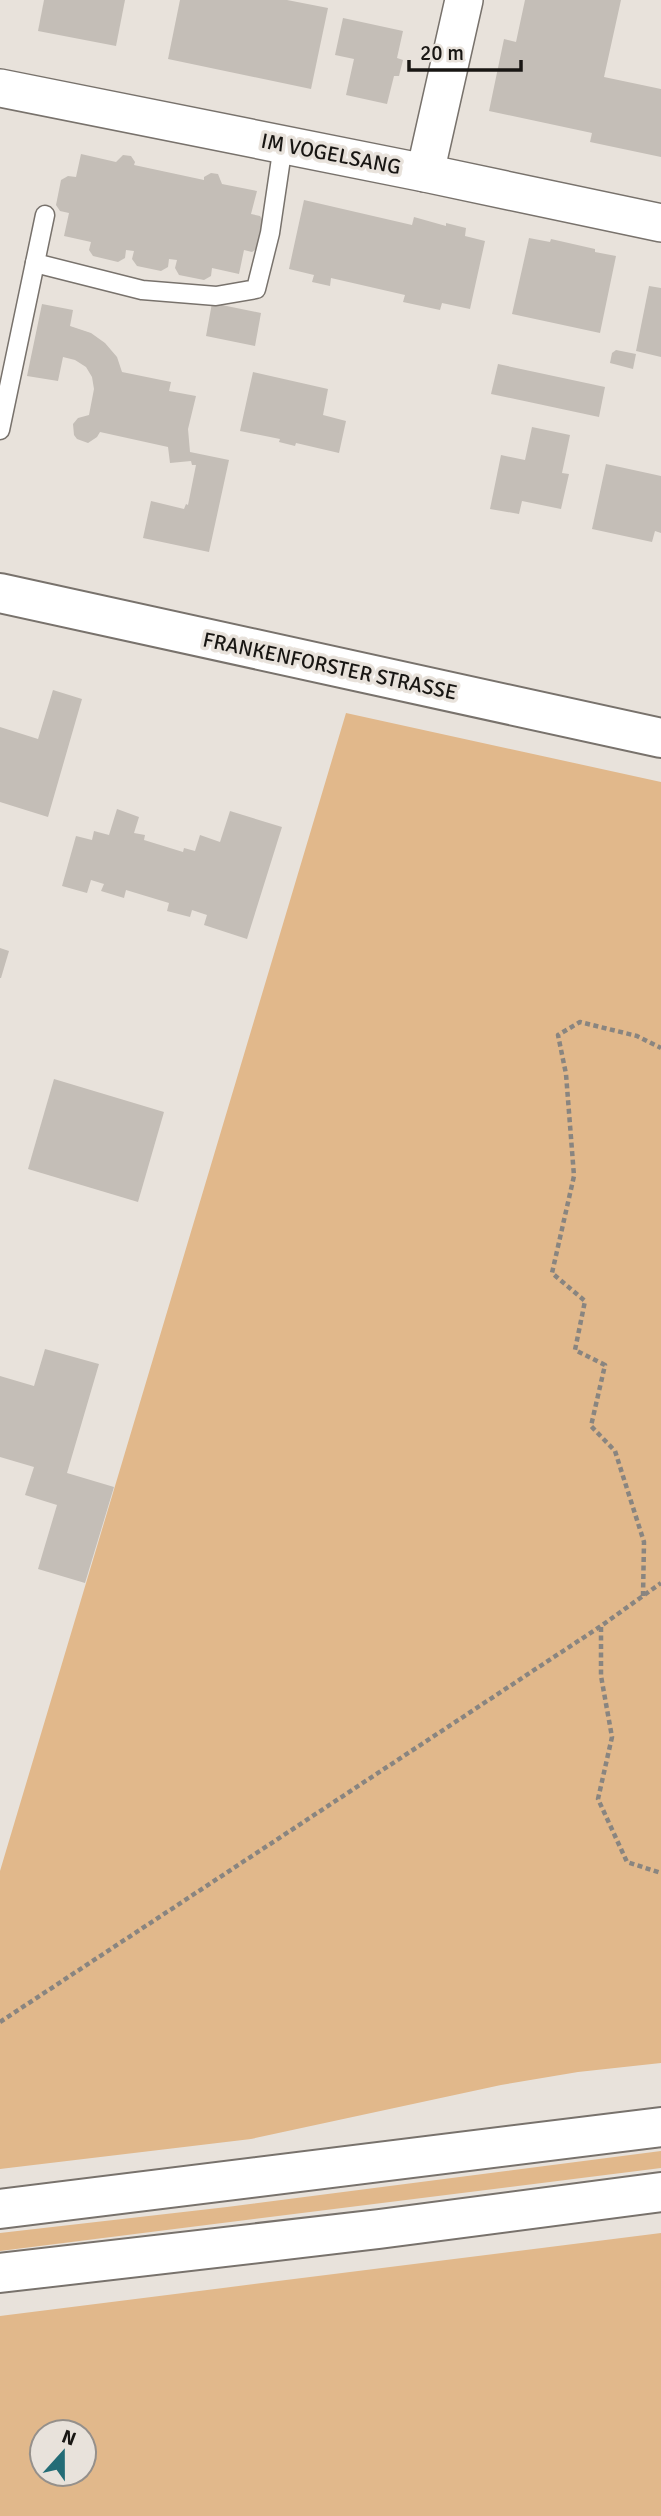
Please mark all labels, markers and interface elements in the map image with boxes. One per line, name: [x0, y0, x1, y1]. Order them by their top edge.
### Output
scale bar: [409, 28, 521, 72]
text: 20 m: [420, 40, 464, 66]
street label: IM VOGELSANG: [259, 128, 403, 180]
street label: FRANKENFORSTER STRASSE: [200, 626, 460, 706]
north arrow: [28, 2418, 98, 2488]
text: N: [58, 2424, 79, 2452]

